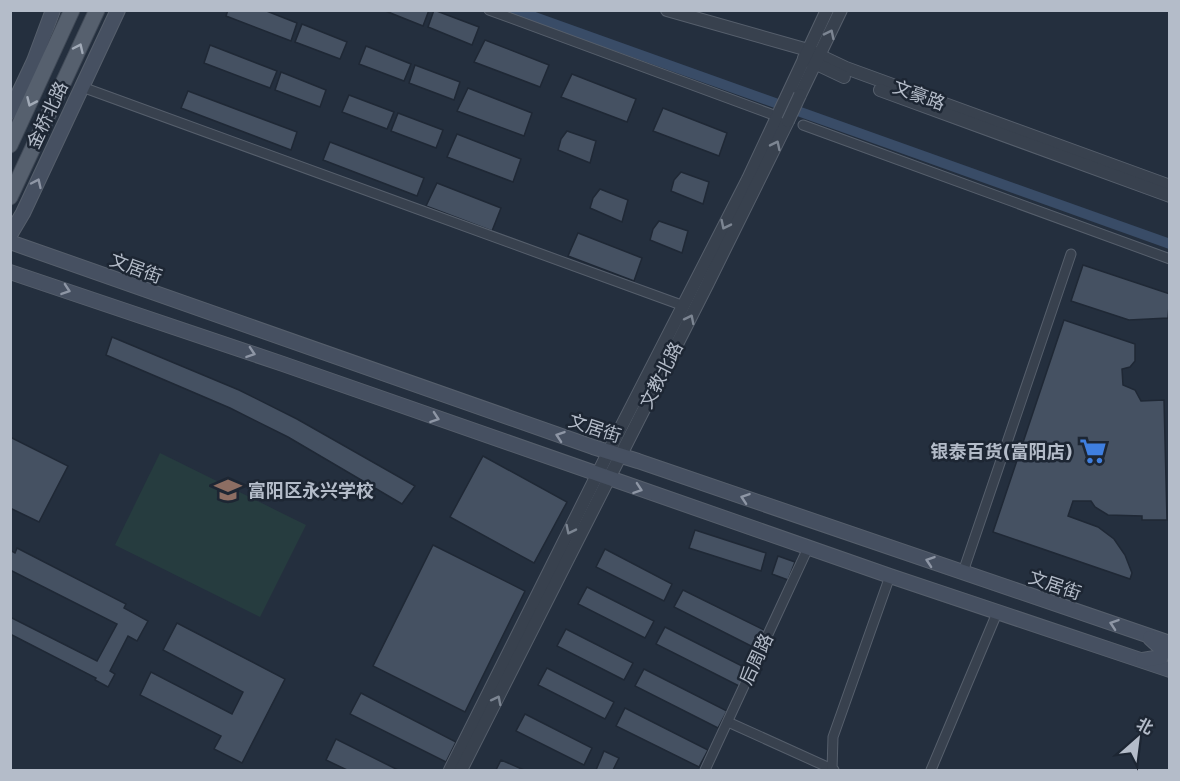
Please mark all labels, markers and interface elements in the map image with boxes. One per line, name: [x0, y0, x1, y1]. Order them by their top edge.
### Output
one-way arrow: [822, 29, 834, 40]
one-way arrow: [72, 44, 84, 55]
street label: 文豪路: [890, 76, 948, 114]
street label: 金桥北路: [22, 78, 72, 152]
one-way arrow: [26, 96, 38, 107]
one-way arrow: [768, 140, 780, 151]
one-way arrow: [29, 179, 41, 190]
one-way arrow: [720, 219, 732, 230]
street label: 文居街: [107, 249, 165, 287]
one-way arrow: [60, 283, 71, 296]
one-way arrow: [682, 315, 694, 326]
street label: 文教北路: [635, 338, 687, 412]
one-way arrow: [245, 346, 255, 359]
one-way arrow: [429, 410, 439, 423]
street label: 文居街: [566, 410, 624, 446]
one-way arrow: [555, 430, 566, 443]
supermarket icon: 银泰百货(富阳店): [1078, 436, 1108, 466]
place label: 银泰百货(富阳店): [931, 441, 1073, 462]
school or university icon: 富阳区永兴学校: [213, 475, 243, 505]
place label: 富阳区永兴学校: [248, 480, 374, 501]
one-way arrow: [632, 482, 643, 495]
one-way arrow: [740, 493, 751, 506]
one-way arrow: [565, 524, 577, 535]
one-way arrow: [925, 556, 935, 568]
street label: 文居街: [1026, 566, 1084, 604]
one-way arrow: [1109, 619, 1120, 632]
street label: 后周路: [735, 630, 777, 688]
one-way arrow: [490, 695, 502, 706]
north arrow: [1108, 709, 1168, 769]
text: 北: [1133, 714, 1156, 738]

